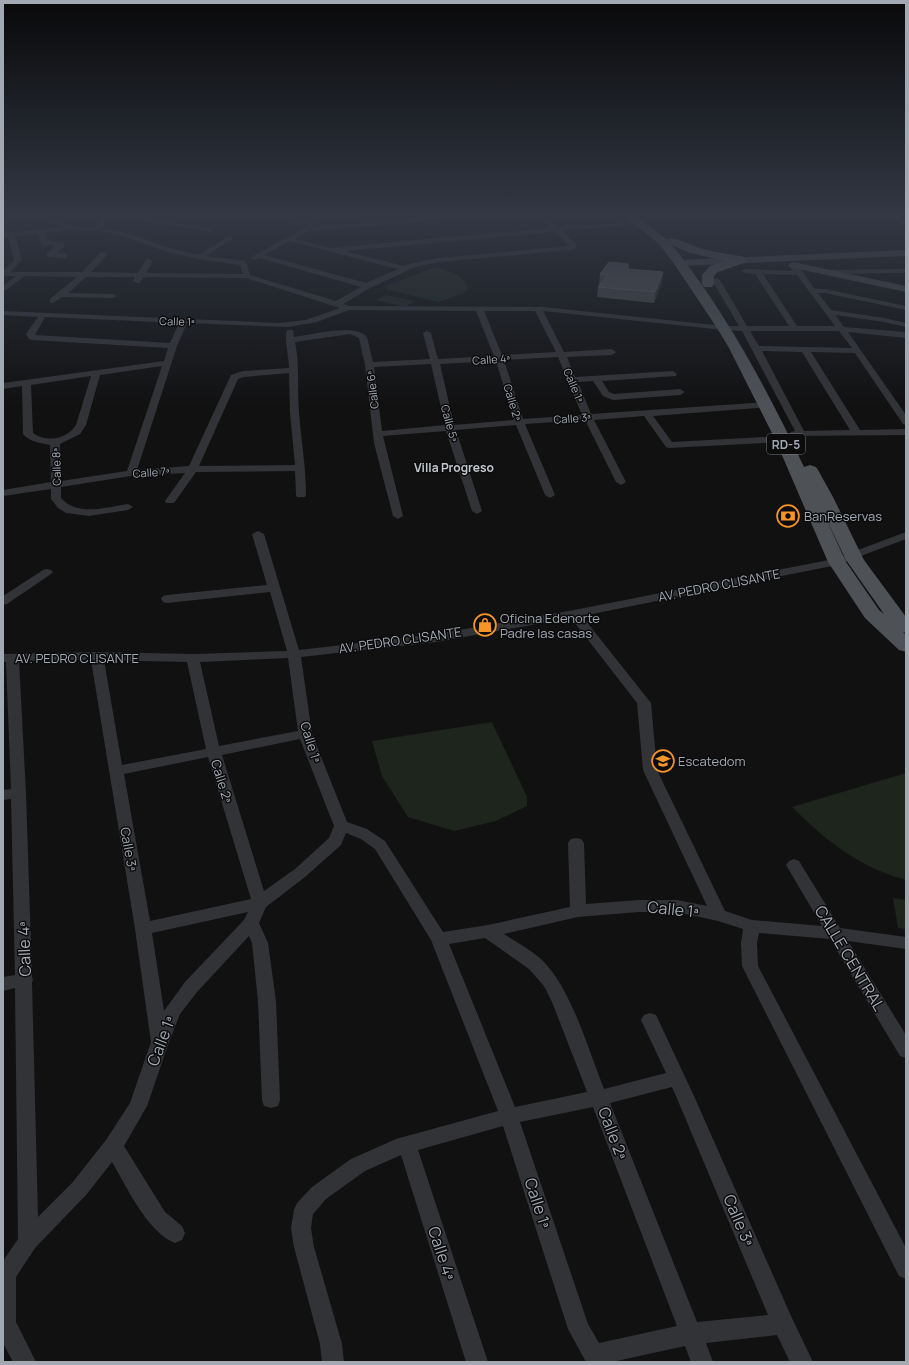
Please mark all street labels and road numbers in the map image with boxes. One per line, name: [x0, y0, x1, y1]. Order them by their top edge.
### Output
street label: Calle 1ª: [159, 313, 196, 329]
street label: Calle 4ª: [472, 350, 511, 368]
street label: Calle 1ª: [560, 366, 588, 405]
street label: Calle 6ª: [362, 370, 382, 410]
street label: Calle 2ª: [500, 382, 526, 423]
street label: Calle 5ª: [438, 403, 462, 444]
street label: Calle 3ª: [553, 409, 592, 427]
road number: RD-5: [767, 434, 805, 454]
street label: Calle 8ª: [48, 448, 64, 486]
street label: Calle 7ª: [132, 463, 170, 481]
street label: AV. PEDRO CLISANTE: [657, 564, 781, 606]
street label: AV. PEDRO CLISANTE: [337, 622, 463, 658]
street label: AV. PEDRO CLISANTE: [15, 649, 139, 667]
street label: Calle 1ª: [296, 719, 326, 765]
street label: Calle 2ª: [207, 757, 237, 805]
street label: Calle 3ª: [116, 826, 142, 872]
street label: Calle 1ª: [646, 895, 700, 923]
street label: CALLE CENTRAL: [810, 901, 890, 1015]
street label: Calle 4ª: [12, 921, 36, 977]
street label: Calle 1ª: [141, 1013, 181, 1069]
street label: Calle 2ª: [593, 1104, 633, 1162]
street label: Calle 1ª: [520, 1175, 556, 1231]
street label: Calle 3ª: [718, 1191, 760, 1249]
street label: Calle 4ª: [423, 1224, 461, 1282]

